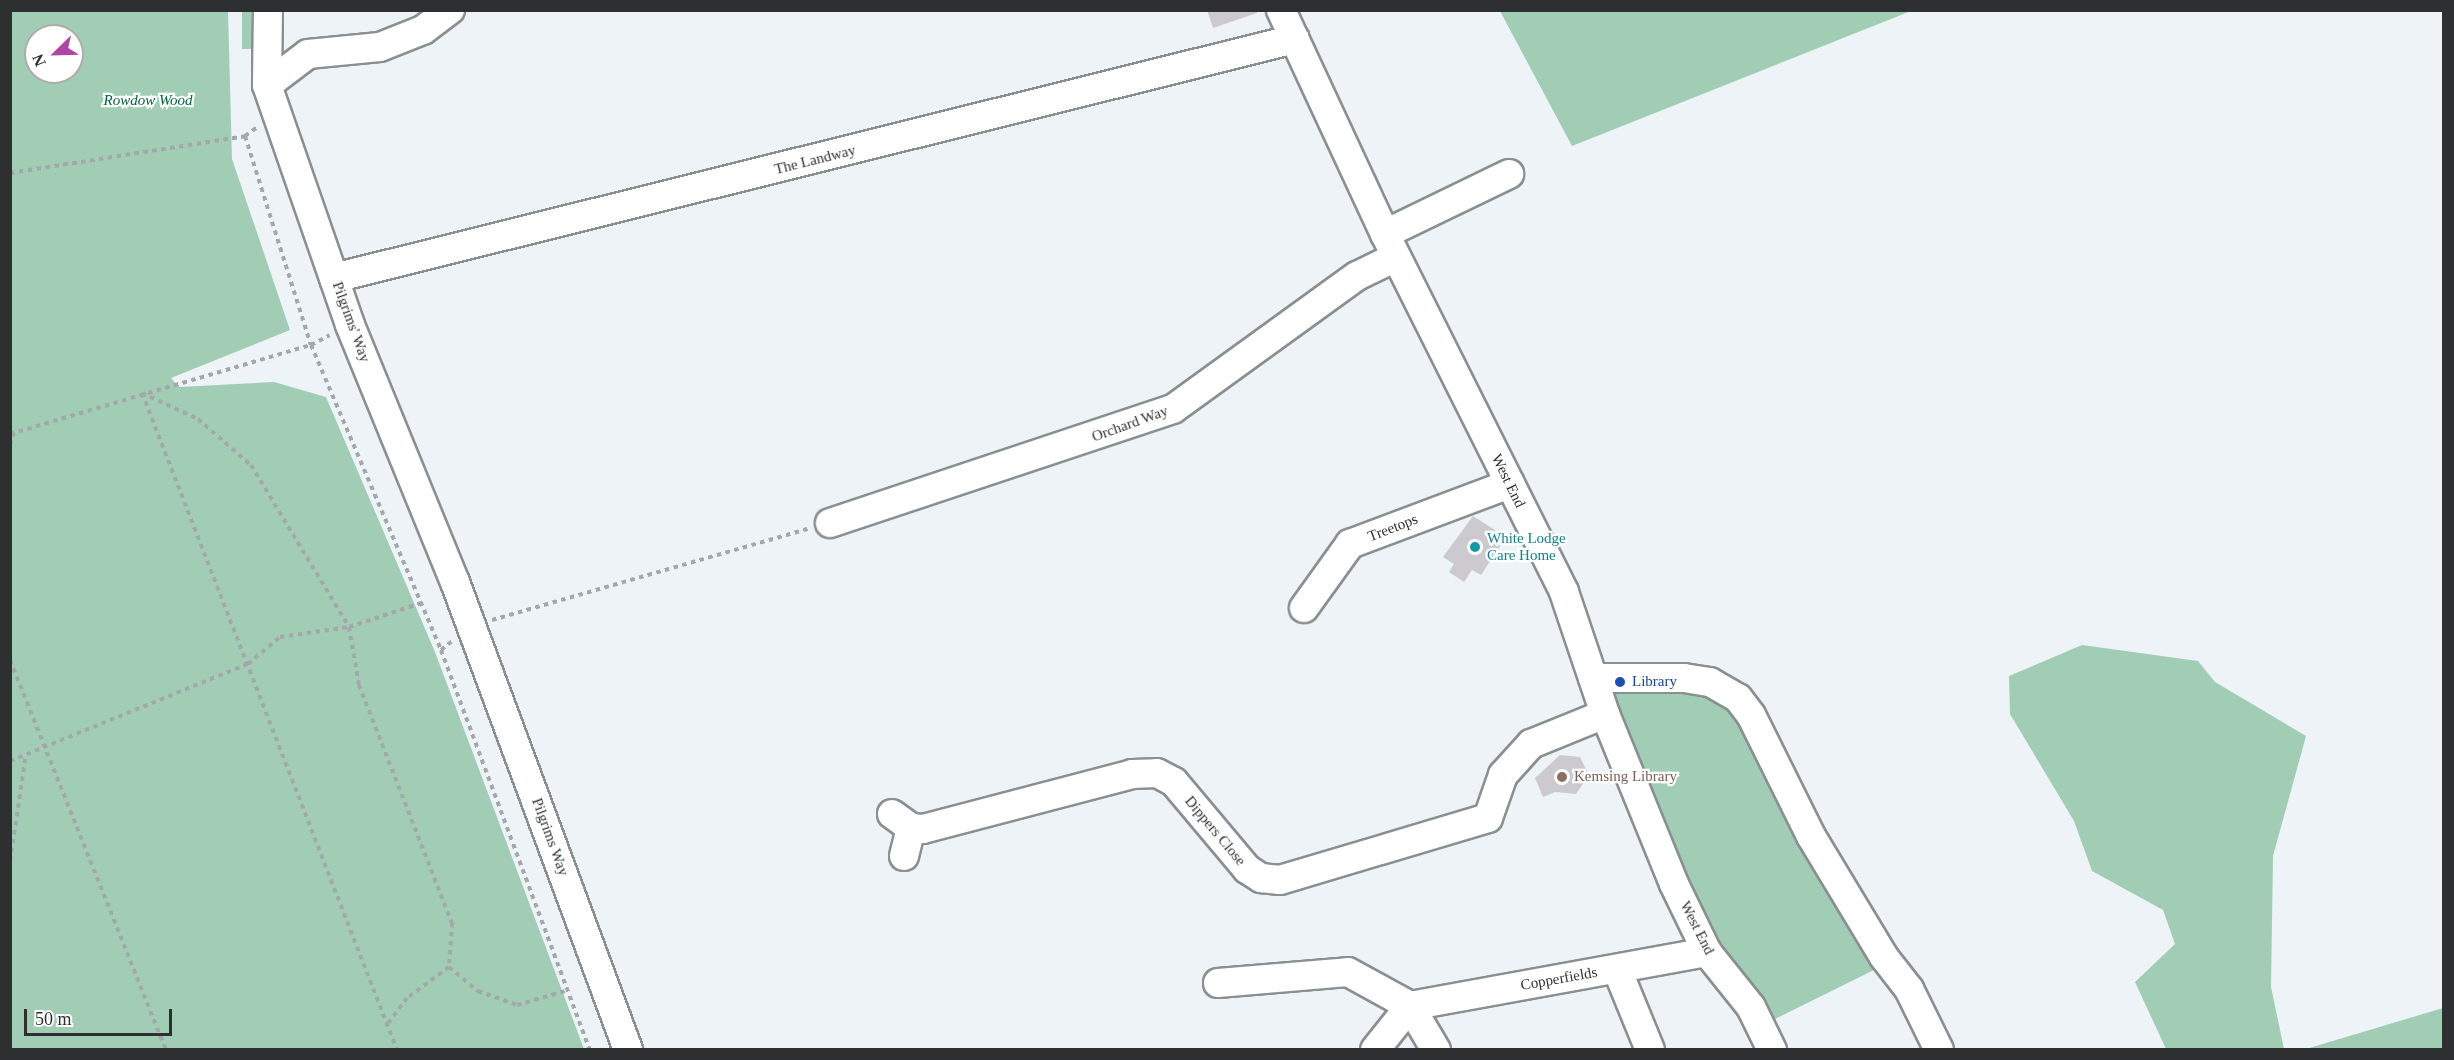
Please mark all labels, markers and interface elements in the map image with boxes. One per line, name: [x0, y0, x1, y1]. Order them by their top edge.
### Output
north arrow: [24, 24, 84, 84]
text: N: [29, 52, 49, 69]
park label: Rowdow Wood: [103, 92, 193, 110]
street label: The Landway: [773, 141, 857, 179]
street label: Pilgrims' Way: [328, 279, 374, 365]
street label: Orchard Way: [1089, 402, 1171, 446]
street label: West End: [1487, 451, 1529, 511]
street label: Treetops: [1366, 510, 1420, 546]
place label: White Lodge Care Home: [1487, 529, 1566, 564]
marker: White Lodge Care Home: [1468, 540, 1482, 554]
place label: Library: [1632, 673, 1677, 691]
marker: Library: [1613, 675, 1627, 689]
place label: Kemsing Library: [1574, 768, 1677, 786]
marker: Kemsing Library: [1555, 770, 1569, 784]
street label: Dippers Close: [1181, 793, 1249, 869]
street label: Pilgrims Way: [528, 796, 572, 878]
street label: West End: [1676, 898, 1718, 958]
street label: Copperfields: [1519, 963, 1599, 995]
scale bar: [27, 997, 176, 1035]
text: 50 m: [35, 1009, 72, 1029]

